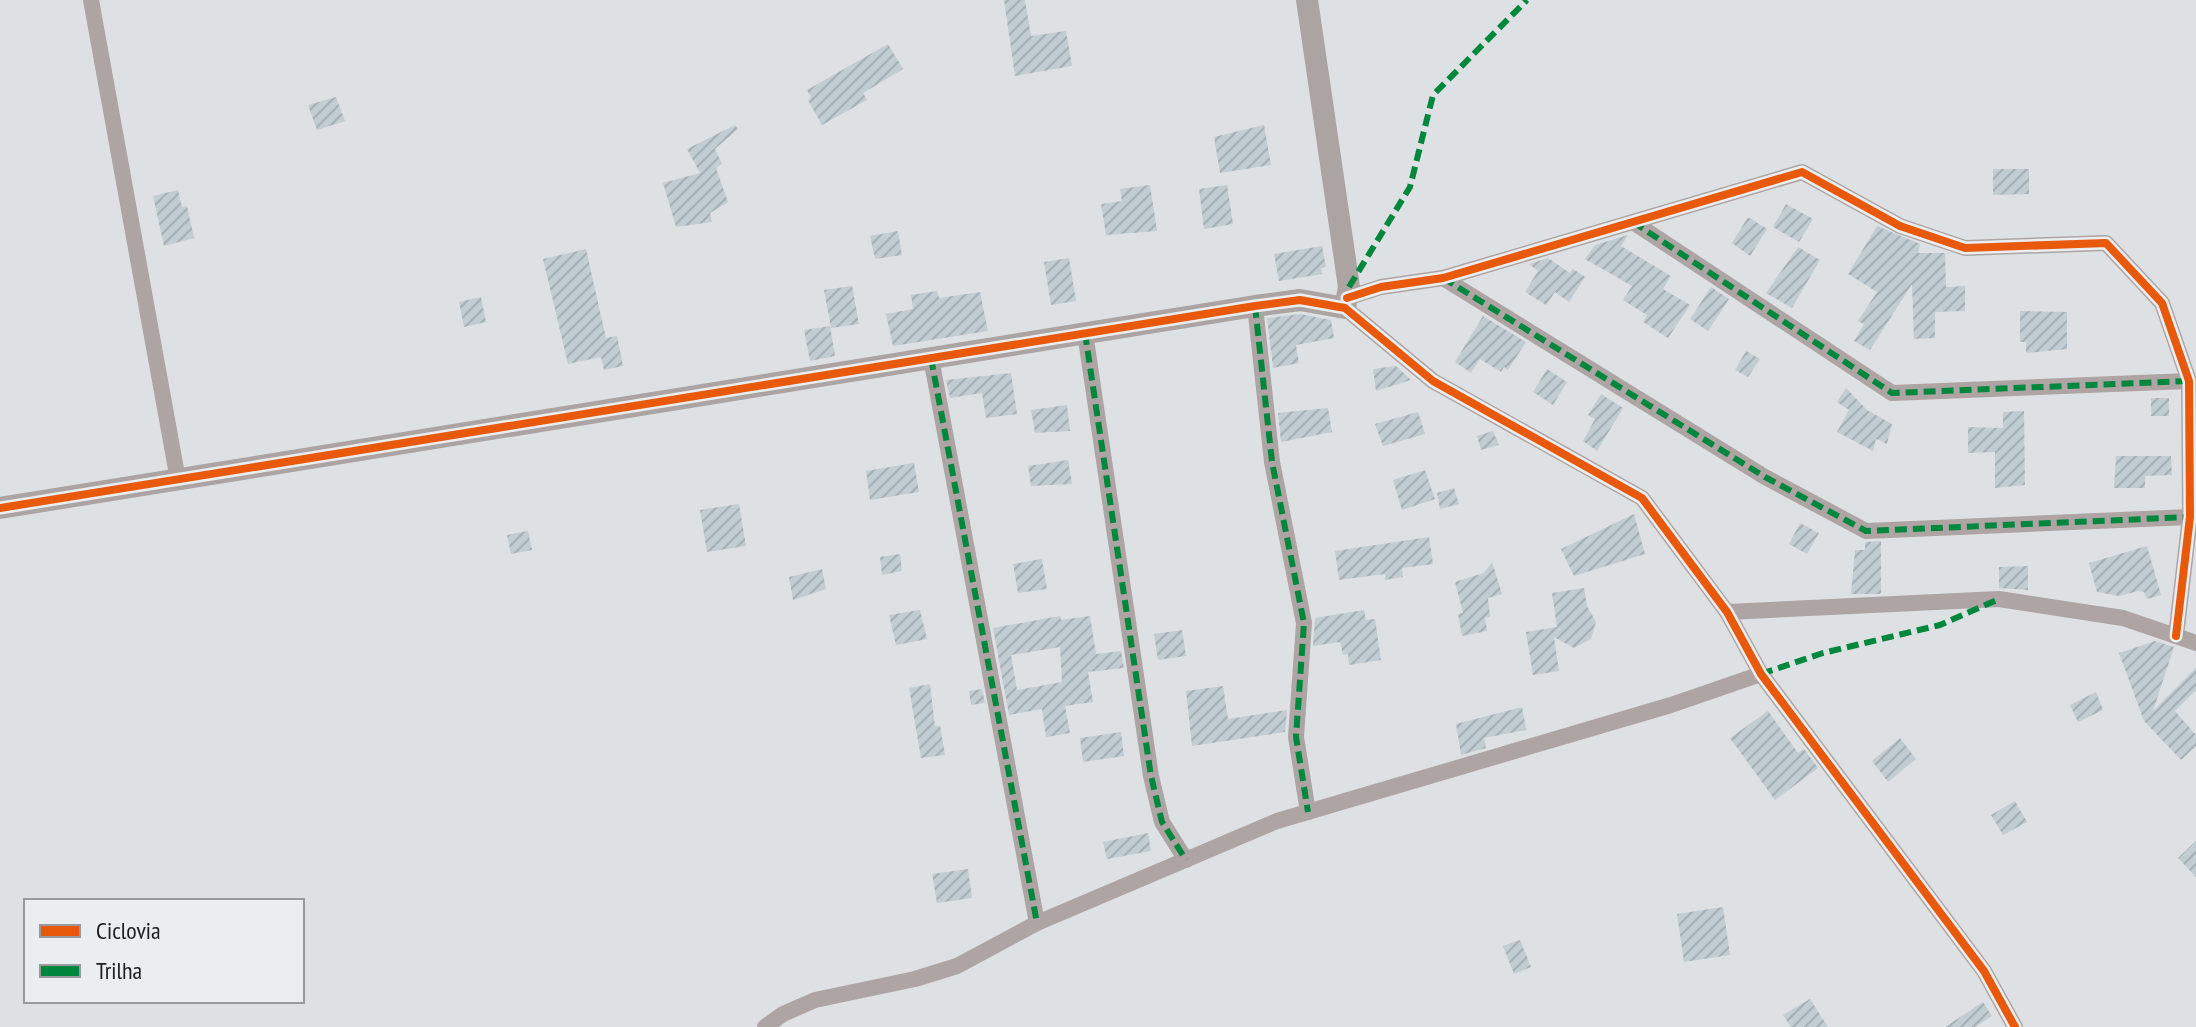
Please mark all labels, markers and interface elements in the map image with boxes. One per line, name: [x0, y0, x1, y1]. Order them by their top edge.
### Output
legend: [24, 899, 304, 1003]
text: Ciclovia: [96, 915, 161, 946]
text: Trilha: [96, 955, 142, 986]

